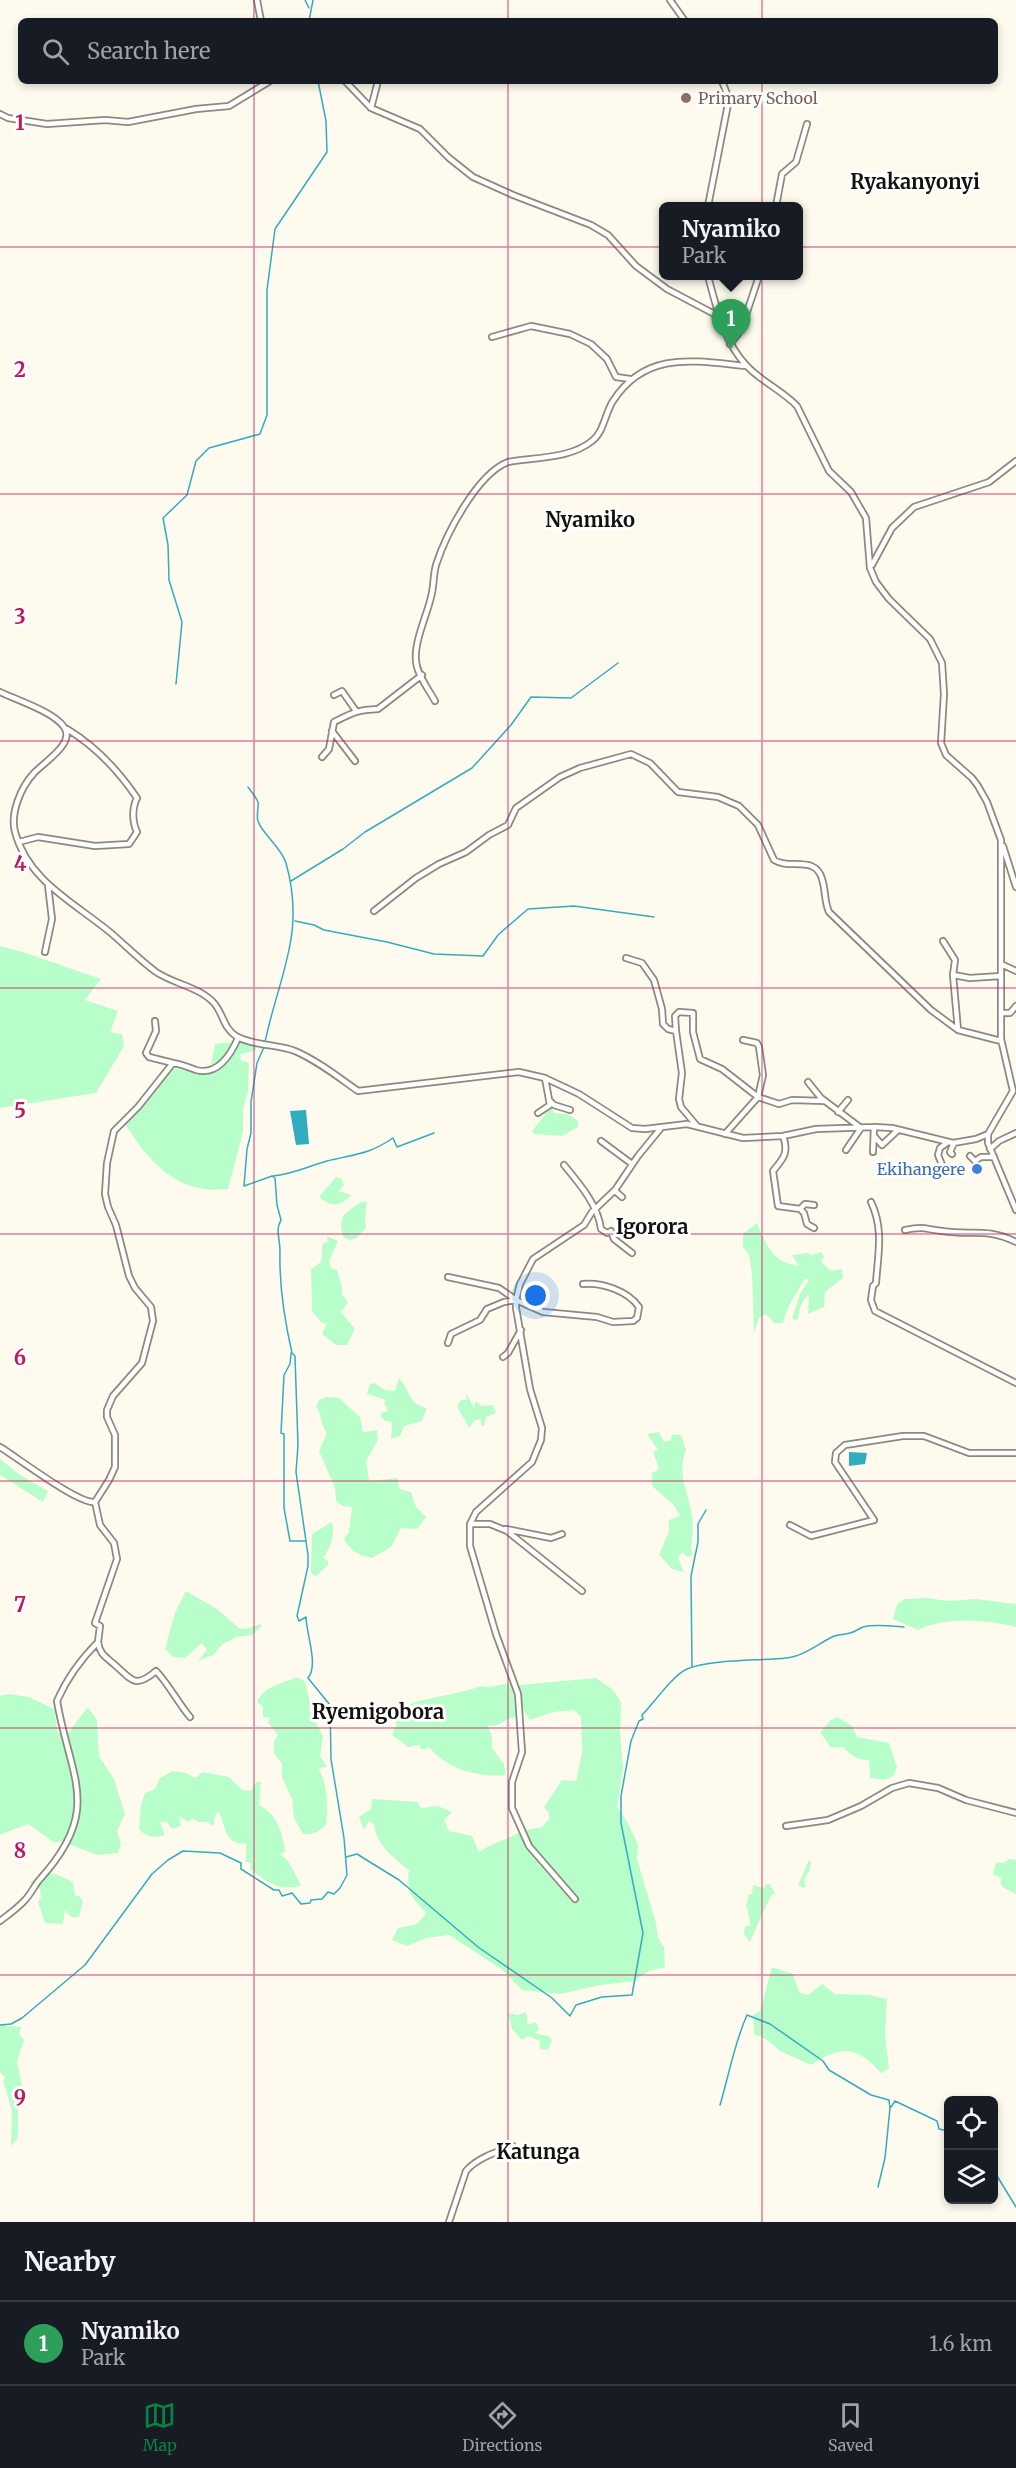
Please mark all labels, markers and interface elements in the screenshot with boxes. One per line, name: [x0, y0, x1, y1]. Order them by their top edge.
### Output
search box: [18, 18, 998, 84]
icon: search: [39, 35, 72, 68]
text: Search here: [87, 37, 210, 65]
place label: Primary School: [698, 88, 818, 108]
marker: Primary School: [679, 91, 693, 105]
text: 1: [15, 110, 25, 135]
district label: Ryakanyonyi: [850, 169, 980, 194]
popup: [659, 202, 803, 280]
text: Nyamiko: [682, 215, 780, 243]
text: Park: [682, 243, 726, 268]
pin: 1: [712, 300, 750, 349]
text: 2: [14, 357, 26, 382]
district label: Nyamiko: [545, 507, 635, 532]
text: 3: [14, 604, 26, 629]
text: 4: [14, 851, 27, 876]
text: 5: [14, 1098, 26, 1123]
place label: Ekihangere: [877, 1159, 965, 1179]
marker: Ekihangere: [970, 1162, 984, 1176]
district label: Igorora: [616, 1214, 688, 1239]
your location: [521, 1281, 550, 1310]
text: 6: [14, 1345, 26, 1370]
text: 7: [14, 1592, 26, 1617]
district label: Ryemigobora: [312, 1699, 444, 1724]
text: 8: [14, 1838, 26, 1863]
text: 9: [14, 2085, 26, 2110]
map controls: [944, 2096, 998, 2204]
button: locate: [944, 2096, 998, 2150]
district label: Katunga: [496, 2139, 580, 2164]
button: layers: [944, 2150, 998, 2204]
text: Nearby: [24, 2245, 116, 2278]
text: Nyamiko: [81, 2317, 180, 2345]
text: 1: [39, 2331, 48, 2356]
text: 1.6 km: [929, 2331, 992, 2356]
text: Park: [81, 2345, 125, 2370]
tab: Map: [143, 2399, 177, 2455]
tab: Directions: [462, 2399, 542, 2455]
tab: Saved: [828, 2399, 873, 2455]

